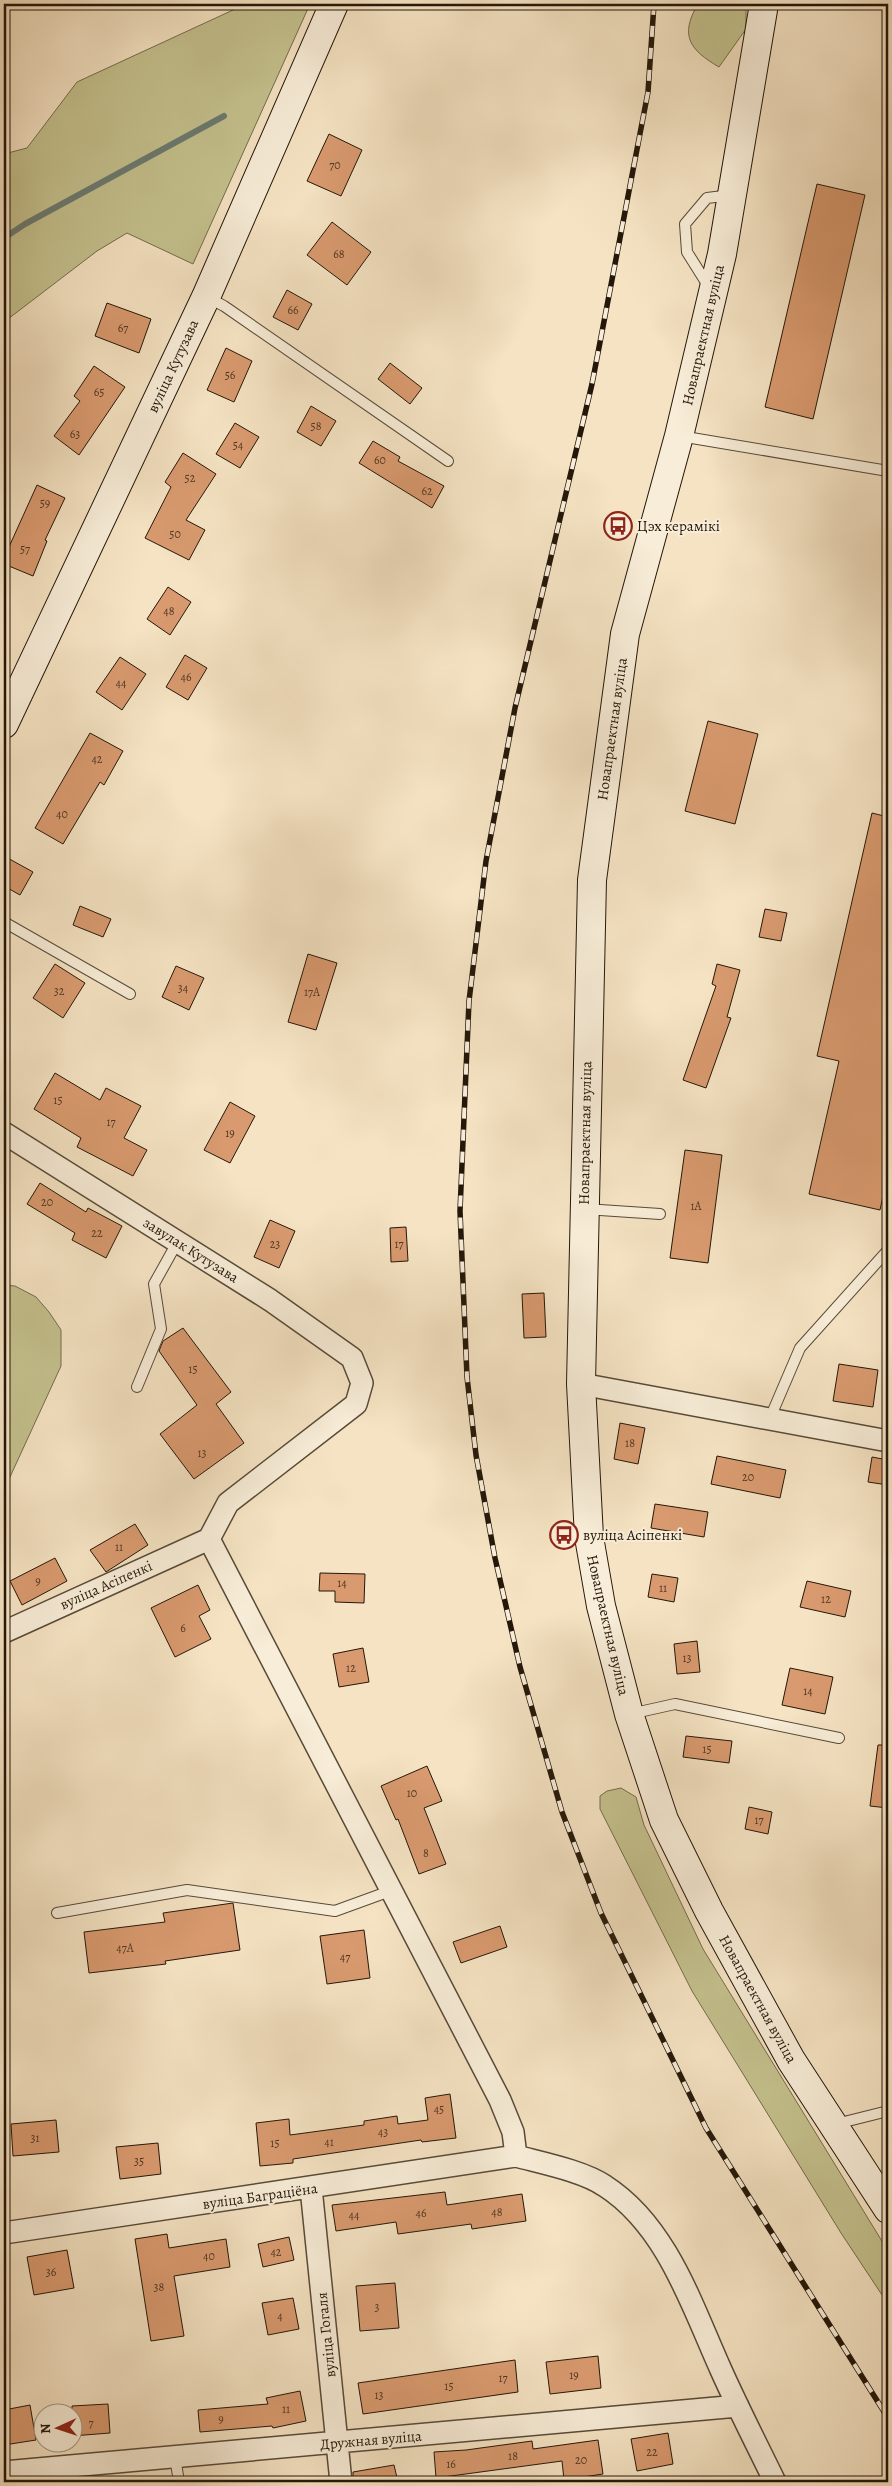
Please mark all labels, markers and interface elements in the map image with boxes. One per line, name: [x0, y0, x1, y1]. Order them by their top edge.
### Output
house number: 70: [329, 157, 341, 173]
house number: 68: [333, 246, 345, 262]
street label: Новапраектная вуліца: [677, 263, 729, 407]
house number: 66: [287, 302, 299, 318]
street label: вуліца Кутузава: [143, 316, 203, 416]
house number: 67: [118, 320, 129, 336]
house number: 56: [225, 367, 236, 383]
house number: 65: [94, 384, 104, 400]
house number: 58: [311, 418, 322, 434]
house number: 63: [70, 426, 80, 442]
house number: 54: [233, 437, 244, 453]
house number: 60: [374, 452, 386, 468]
house number: 52: [185, 470, 196, 486]
house number: 62: [421, 483, 433, 499]
house number: 59: [40, 495, 50, 511]
bus stop icon: Цэх керамікі: [603, 511, 633, 541]
place label: Цэх керамікі: [637, 516, 720, 536]
house number: 50: [169, 526, 181, 542]
house number: 57: [20, 541, 31, 557]
house number: 48: [163, 603, 175, 619]
street label: Новапраектная вуліца: [592, 656, 632, 802]
house number: 46: [181, 669, 192, 685]
house number: 44: [116, 675, 127, 691]
house number: 42: [91, 751, 103, 767]
house number: 40: [56, 806, 68, 822]
house number: 34: [178, 980, 189, 996]
house number: 32: [54, 983, 65, 999]
house number: 17А: [304, 984, 321, 1000]
street label: Новапраектная вуліца: [574, 1061, 596, 1205]
house number: 15: [53, 1092, 63, 1108]
house number: 17: [106, 1114, 117, 1130]
house number: 19: [225, 1125, 235, 1141]
house number: 20: [41, 1194, 53, 1210]
house number: 1А: [690, 1198, 703, 1214]
street label: завулак Кутузава: [139, 1213, 243, 1287]
house number: 22: [91, 1225, 103, 1241]
house number: 23: [270, 1236, 280, 1252]
house number: 17: [394, 1236, 405, 1252]
house number: 15: [188, 1361, 198, 1377]
house number: 18: [625, 1435, 635, 1451]
house number: 13: [197, 1445, 207, 1461]
house number: 20: [742, 1469, 754, 1485]
bus stop icon: вуліца Асіпенкі: [549, 1520, 579, 1550]
place label: вуліца Асіпенкі: [583, 1525, 682, 1545]
house number: 11: [115, 1539, 123, 1555]
street label: Новапраектная вуліца: [582, 1553, 634, 1697]
street label: вуліца Асіпенкі: [57, 1556, 155, 1614]
house number: 9: [35, 1573, 41, 1589]
house number: 14: [337, 1575, 347, 1591]
house number: 11: [659, 1580, 667, 1596]
house number: 12: [821, 1591, 831, 1607]
house number: 6: [180, 1620, 186, 1636]
house number: 13: [682, 1650, 692, 1666]
house number: 12: [346, 1660, 356, 1676]
house number: 14: [803, 1683, 813, 1699]
house number: 15: [702, 1741, 712, 1757]
house number: 10: [407, 1785, 417, 1801]
house number: 17: [754, 1812, 765, 1828]
house number: 8: [423, 1845, 429, 1861]
street label: Новапраектная вуліца: [714, 1931, 802, 2067]
house number: 47А: [116, 1940, 135, 1956]
house number: 47: [340, 1949, 351, 1965]
house number: 45: [434, 2101, 444, 2117]
house number: 43: [378, 2124, 388, 2140]
house number: 31: [30, 2130, 40, 2146]
house number: 41: [324, 2134, 334, 2150]
house number: 15: [270, 2135, 280, 2151]
house number: 35: [134, 2153, 144, 2169]
street label: вуліца Баграціёна: [201, 2178, 319, 2214]
house number: 48: [491, 2204, 503, 2220]
house number: 46: [416, 2205, 427, 2221]
house number: 44: [349, 2207, 360, 2223]
house number: 42: [270, 2244, 282, 2260]
house number: 40: [203, 2248, 215, 2264]
house number: 36: [46, 2264, 57, 2280]
house number: 38: [154, 2279, 165, 2295]
street label: вуліца Гогаля: [312, 2291, 340, 2379]
house number: 3: [375, 2299, 380, 2315]
house number: 4: [277, 2308, 283, 2324]
house number: 19: [569, 2367, 579, 2383]
house number: 17: [498, 2370, 509, 2386]
house number: 15: [444, 2378, 454, 2394]
house number: 13: [374, 2387, 384, 2403]
house number: 11: [282, 2401, 290, 2417]
north arrow: [32, 2404, 82, 2454]
house number: 9: [218, 2411, 224, 2427]
house number: 7: [88, 2415, 94, 2431]
text: N: [36, 2423, 55, 2434]
street label: Дружная вуліца: [319, 2426, 423, 2454]
house number: 22: [646, 2444, 658, 2460]
house number: 18: [508, 2448, 518, 2464]
house number: 20: [575, 2452, 587, 2468]
house number: 16: [446, 2456, 456, 2472]

